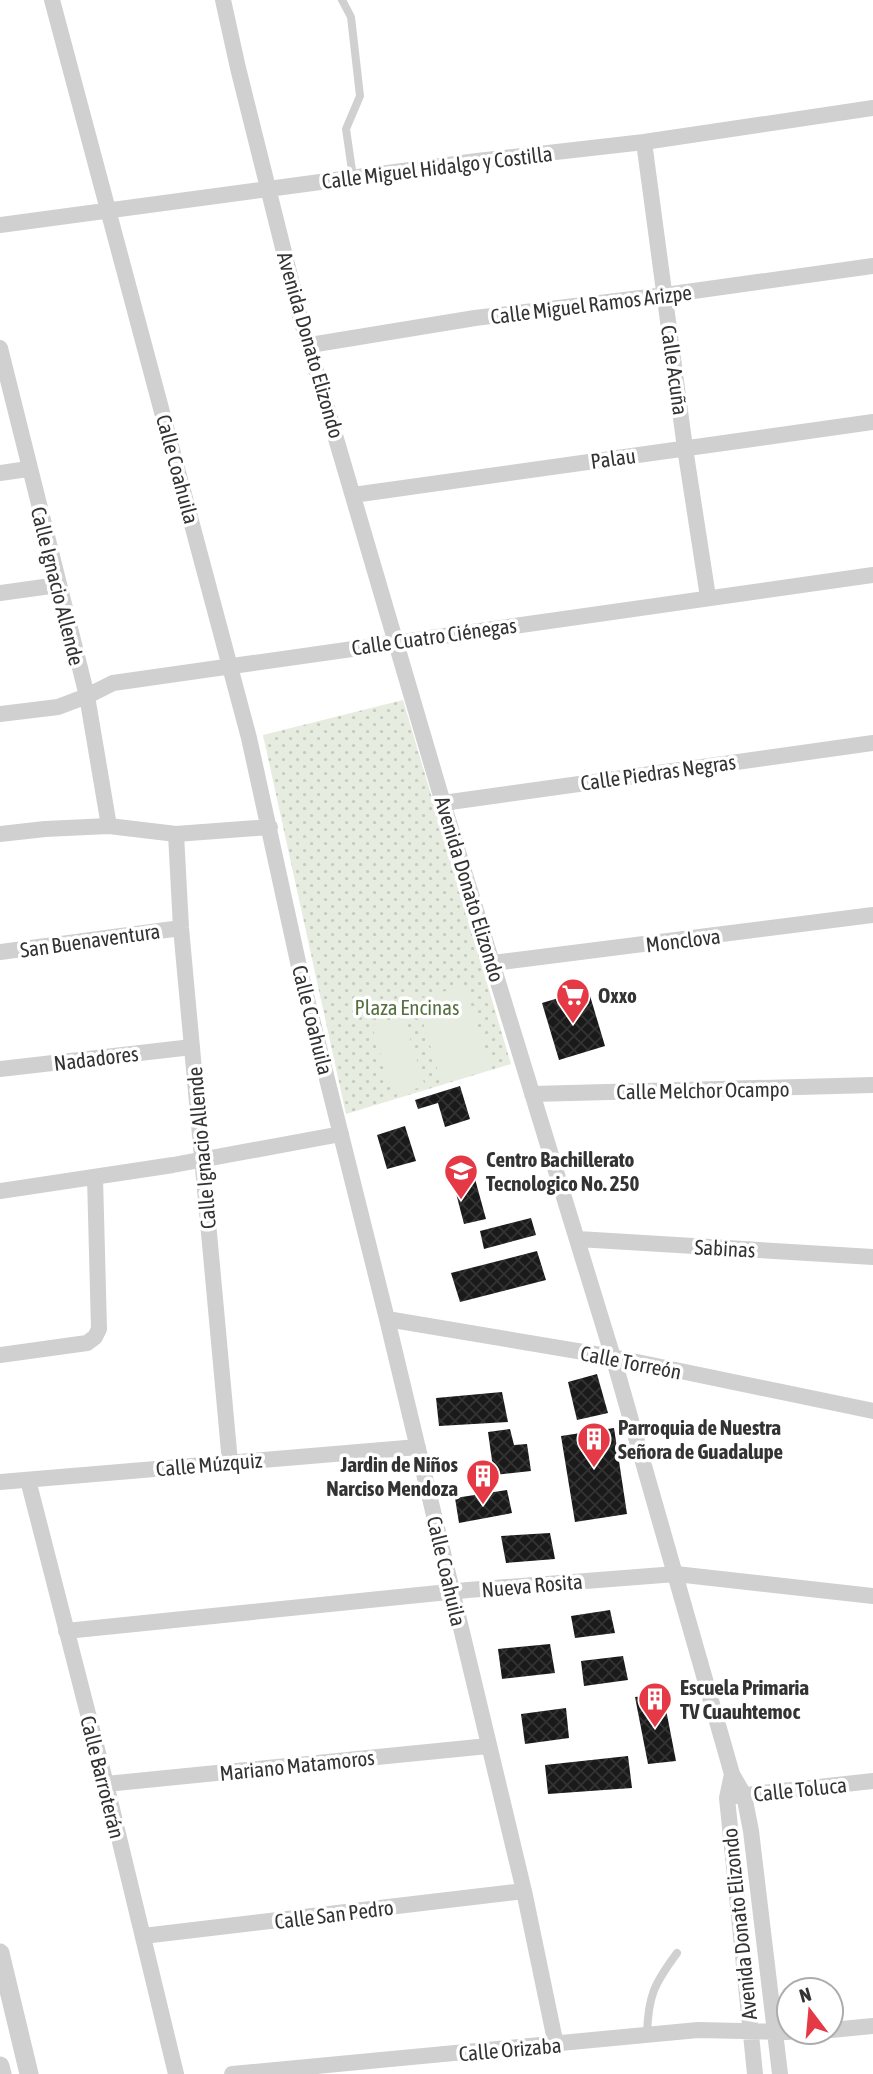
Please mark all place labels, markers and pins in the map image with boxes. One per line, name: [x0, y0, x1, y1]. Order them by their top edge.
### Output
supermarket icon: Oxxo: [554, 976, 592, 1025]
place label: Oxxo: [598, 983, 637, 1007]
place label: Centro Bachillerato Tecnologico No. 250: [486, 1147, 639, 1195]
school or university icon: Centro Bachillerato Tecnologico No. 250: [442, 1152, 480, 1201]
place label: Parroquia de Nuestra Señora de Guadalupe: [618, 1415, 783, 1463]
building icon: Parroquia de Nuestra Señora de Guadalupe: [575, 1420, 613, 1469]
place label: Jardin de Niños Narciso Mendoza: [326, 1452, 459, 1500]
building icon: Jardin de Niños Narciso Mendoza: [464, 1457, 502, 1506]
place label: Escuela Primaria TV Cuauhtemoc: [680, 1675, 809, 1723]
building icon: Escuela Primaria TV Cuauhtemoc: [636, 1680, 674, 1729]

